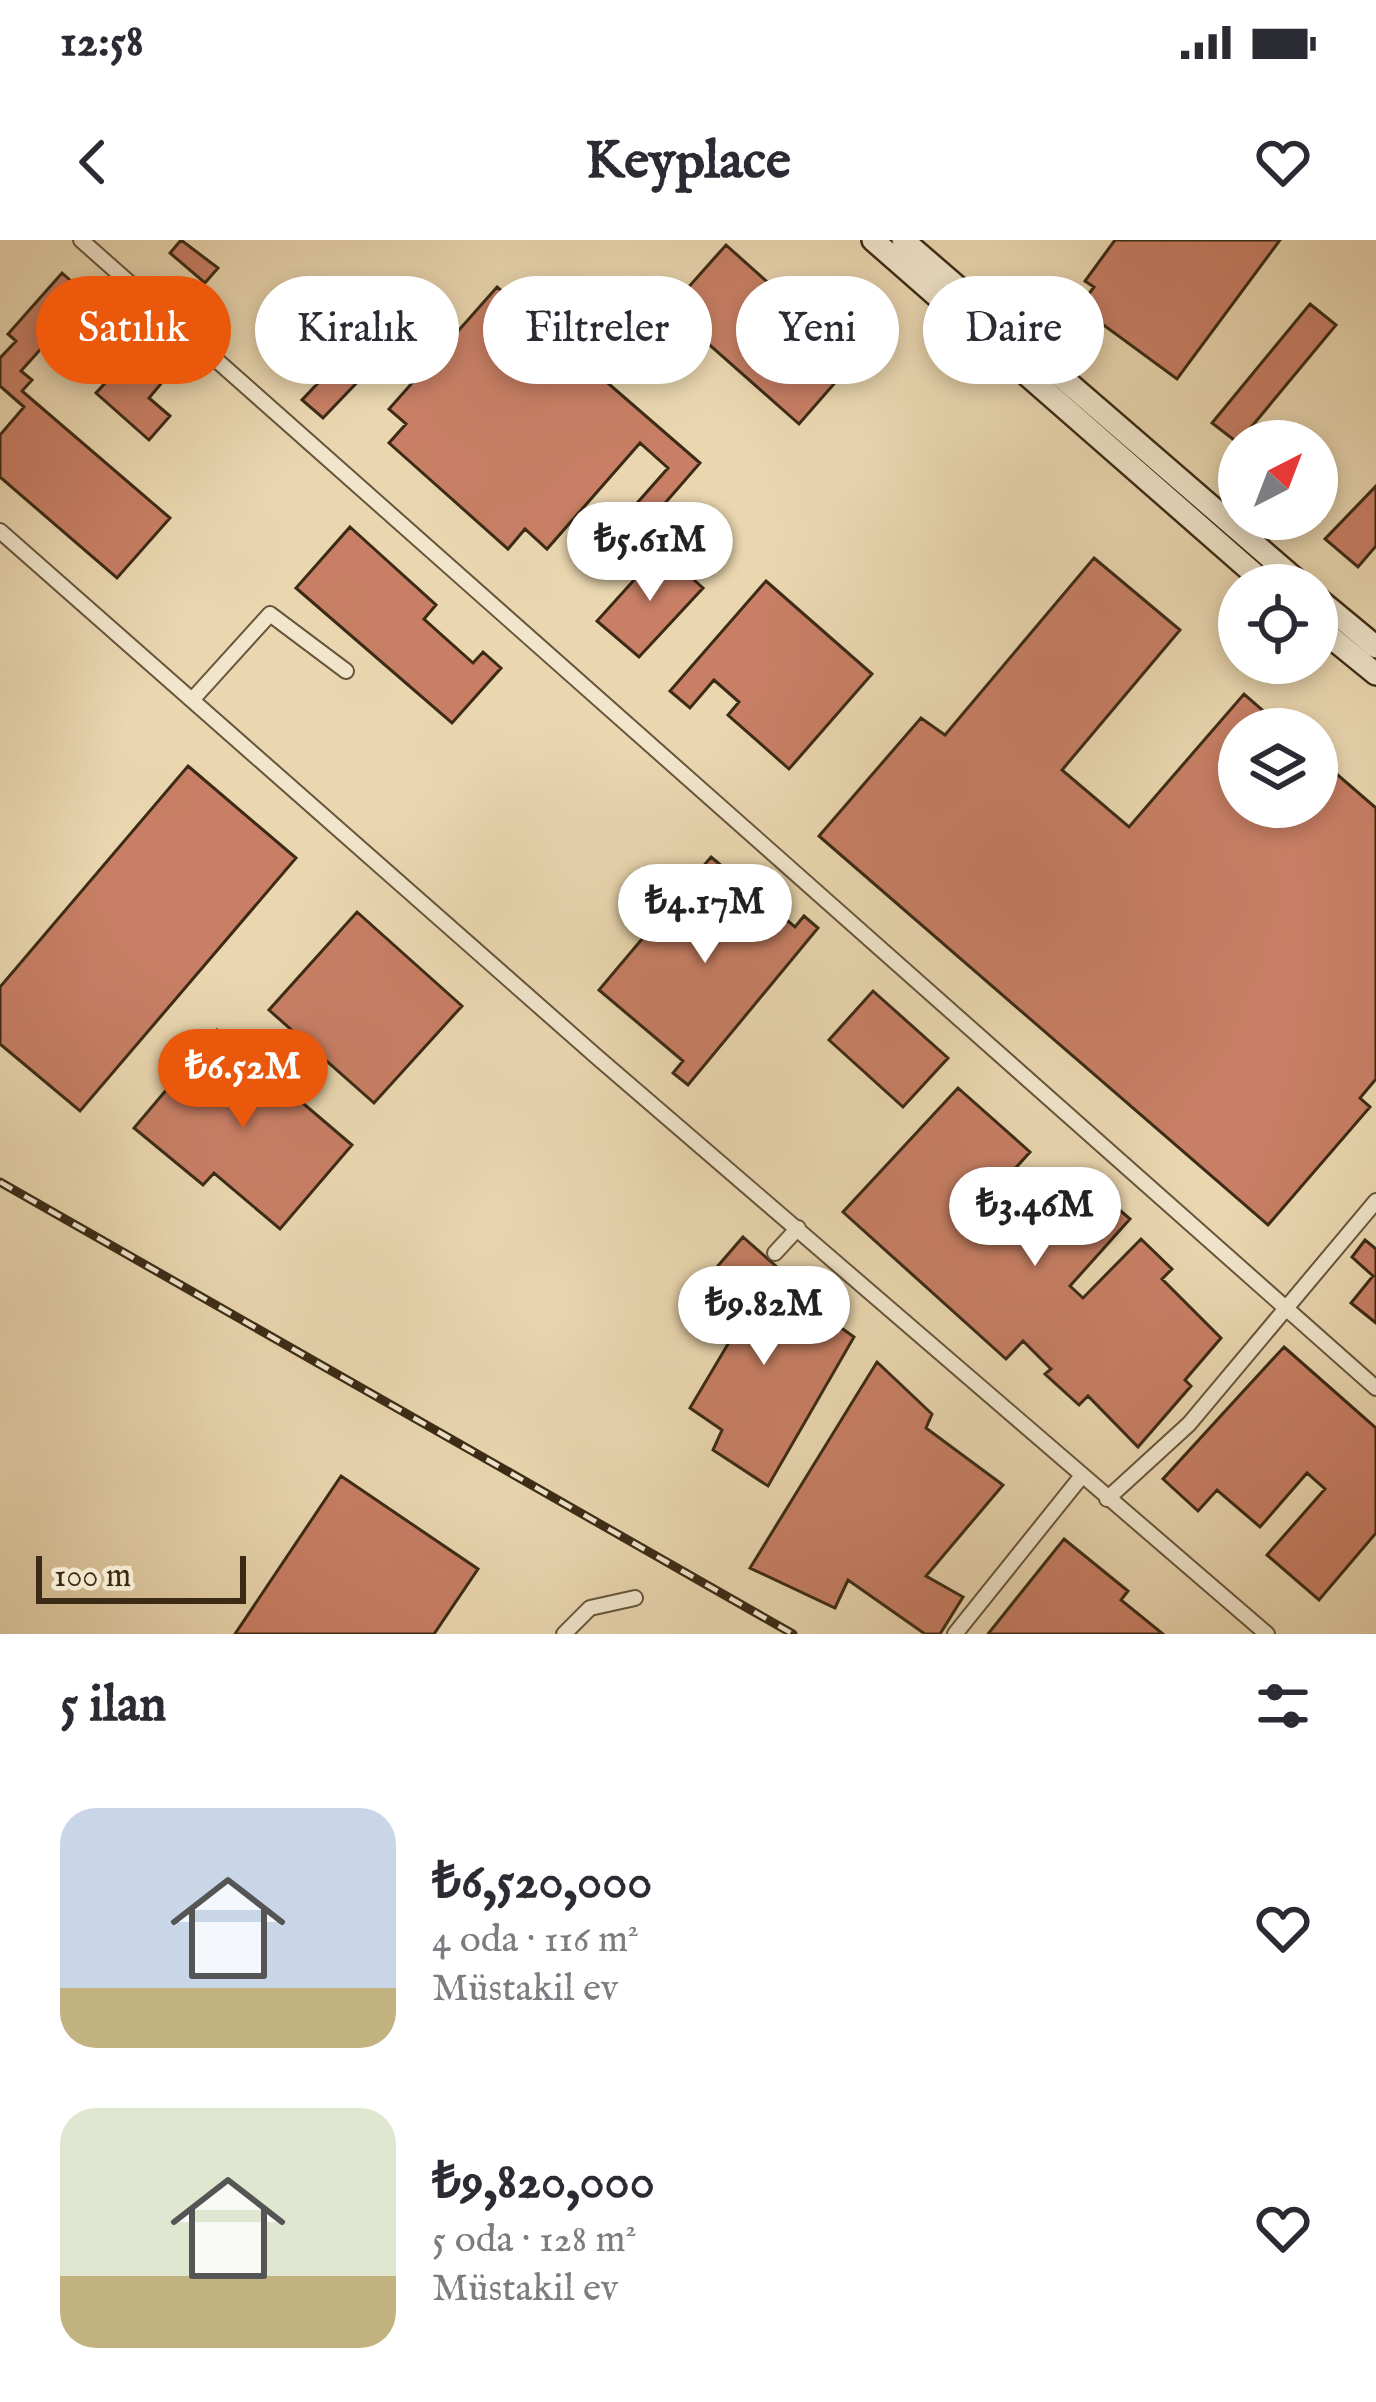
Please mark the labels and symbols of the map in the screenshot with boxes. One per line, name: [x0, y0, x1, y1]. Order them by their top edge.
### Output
north arrow: [1218, 420, 1338, 540]
pin: ₺5.61M: [552, 502, 748, 604]
pin: ₺4.17M: [607, 864, 803, 966]
pin: ₺6.52M: [145, 1029, 341, 1131]
pin: ₺3.46M: [937, 1167, 1133, 1269]
pin: ₺9.82M: [666, 1266, 862, 1368]
scale bar: [36, 1550, 246, 1603]

